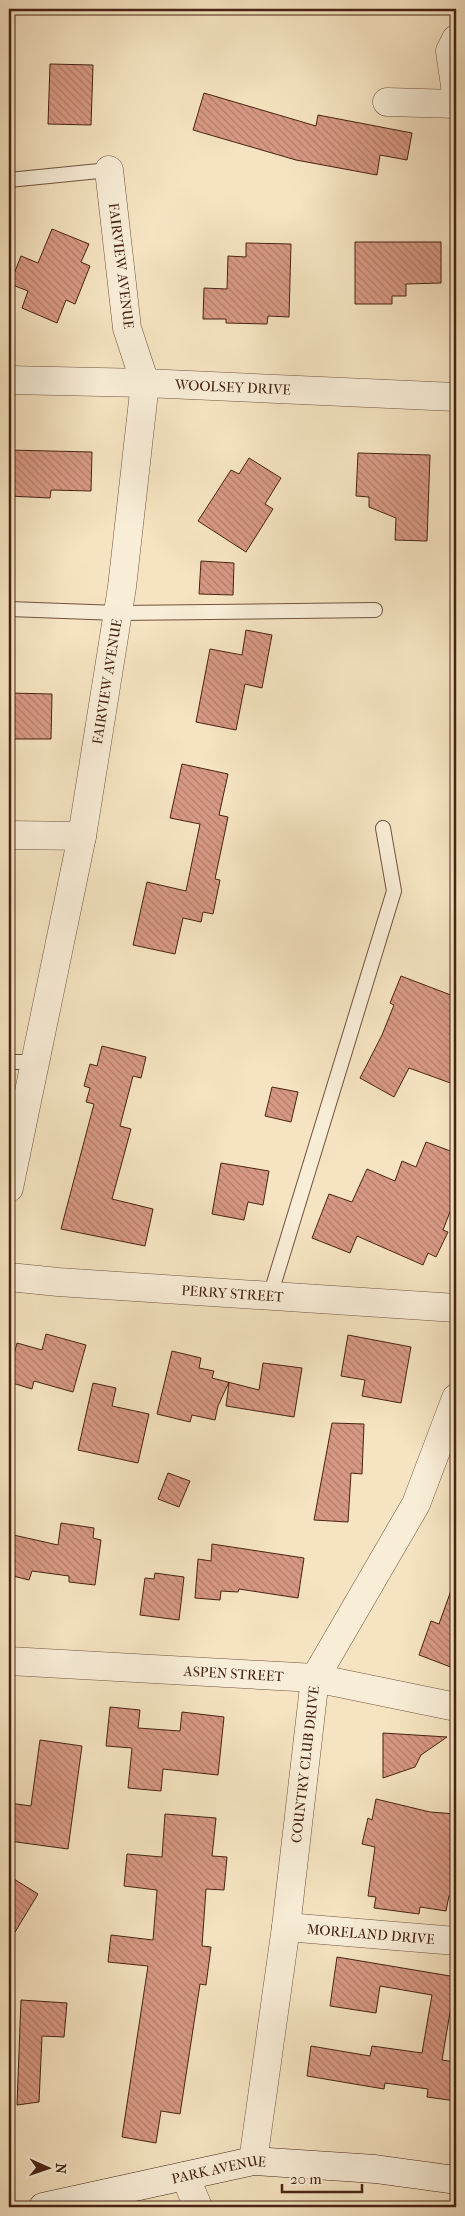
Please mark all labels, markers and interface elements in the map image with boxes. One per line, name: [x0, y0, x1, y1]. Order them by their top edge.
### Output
street label: FAIRVIEW AVENUE: [105, 202, 137, 330]
street label: WOOLSEY DRIVE: [174, 376, 292, 398]
street label: FAIRVIEW AVENUE: [88, 617, 125, 746]
street label: PERRY STREET: [181, 1282, 285, 1305]
street label: ASPEN STREET: [182, 1662, 285, 1685]
street label: COUNTRY CLUB DRIVE: [287, 1685, 323, 1844]
street label: MORELAND DRIVE: [306, 1920, 436, 1948]
north arrow: [22, 2144, 72, 2194]
street label: PARK AVENUE: [170, 2152, 267, 2187]
scale bar: [282, 2161, 362, 2193]
text: N: [52, 2163, 69, 2174]
text: 20 m: [290, 2170, 322, 2188]

